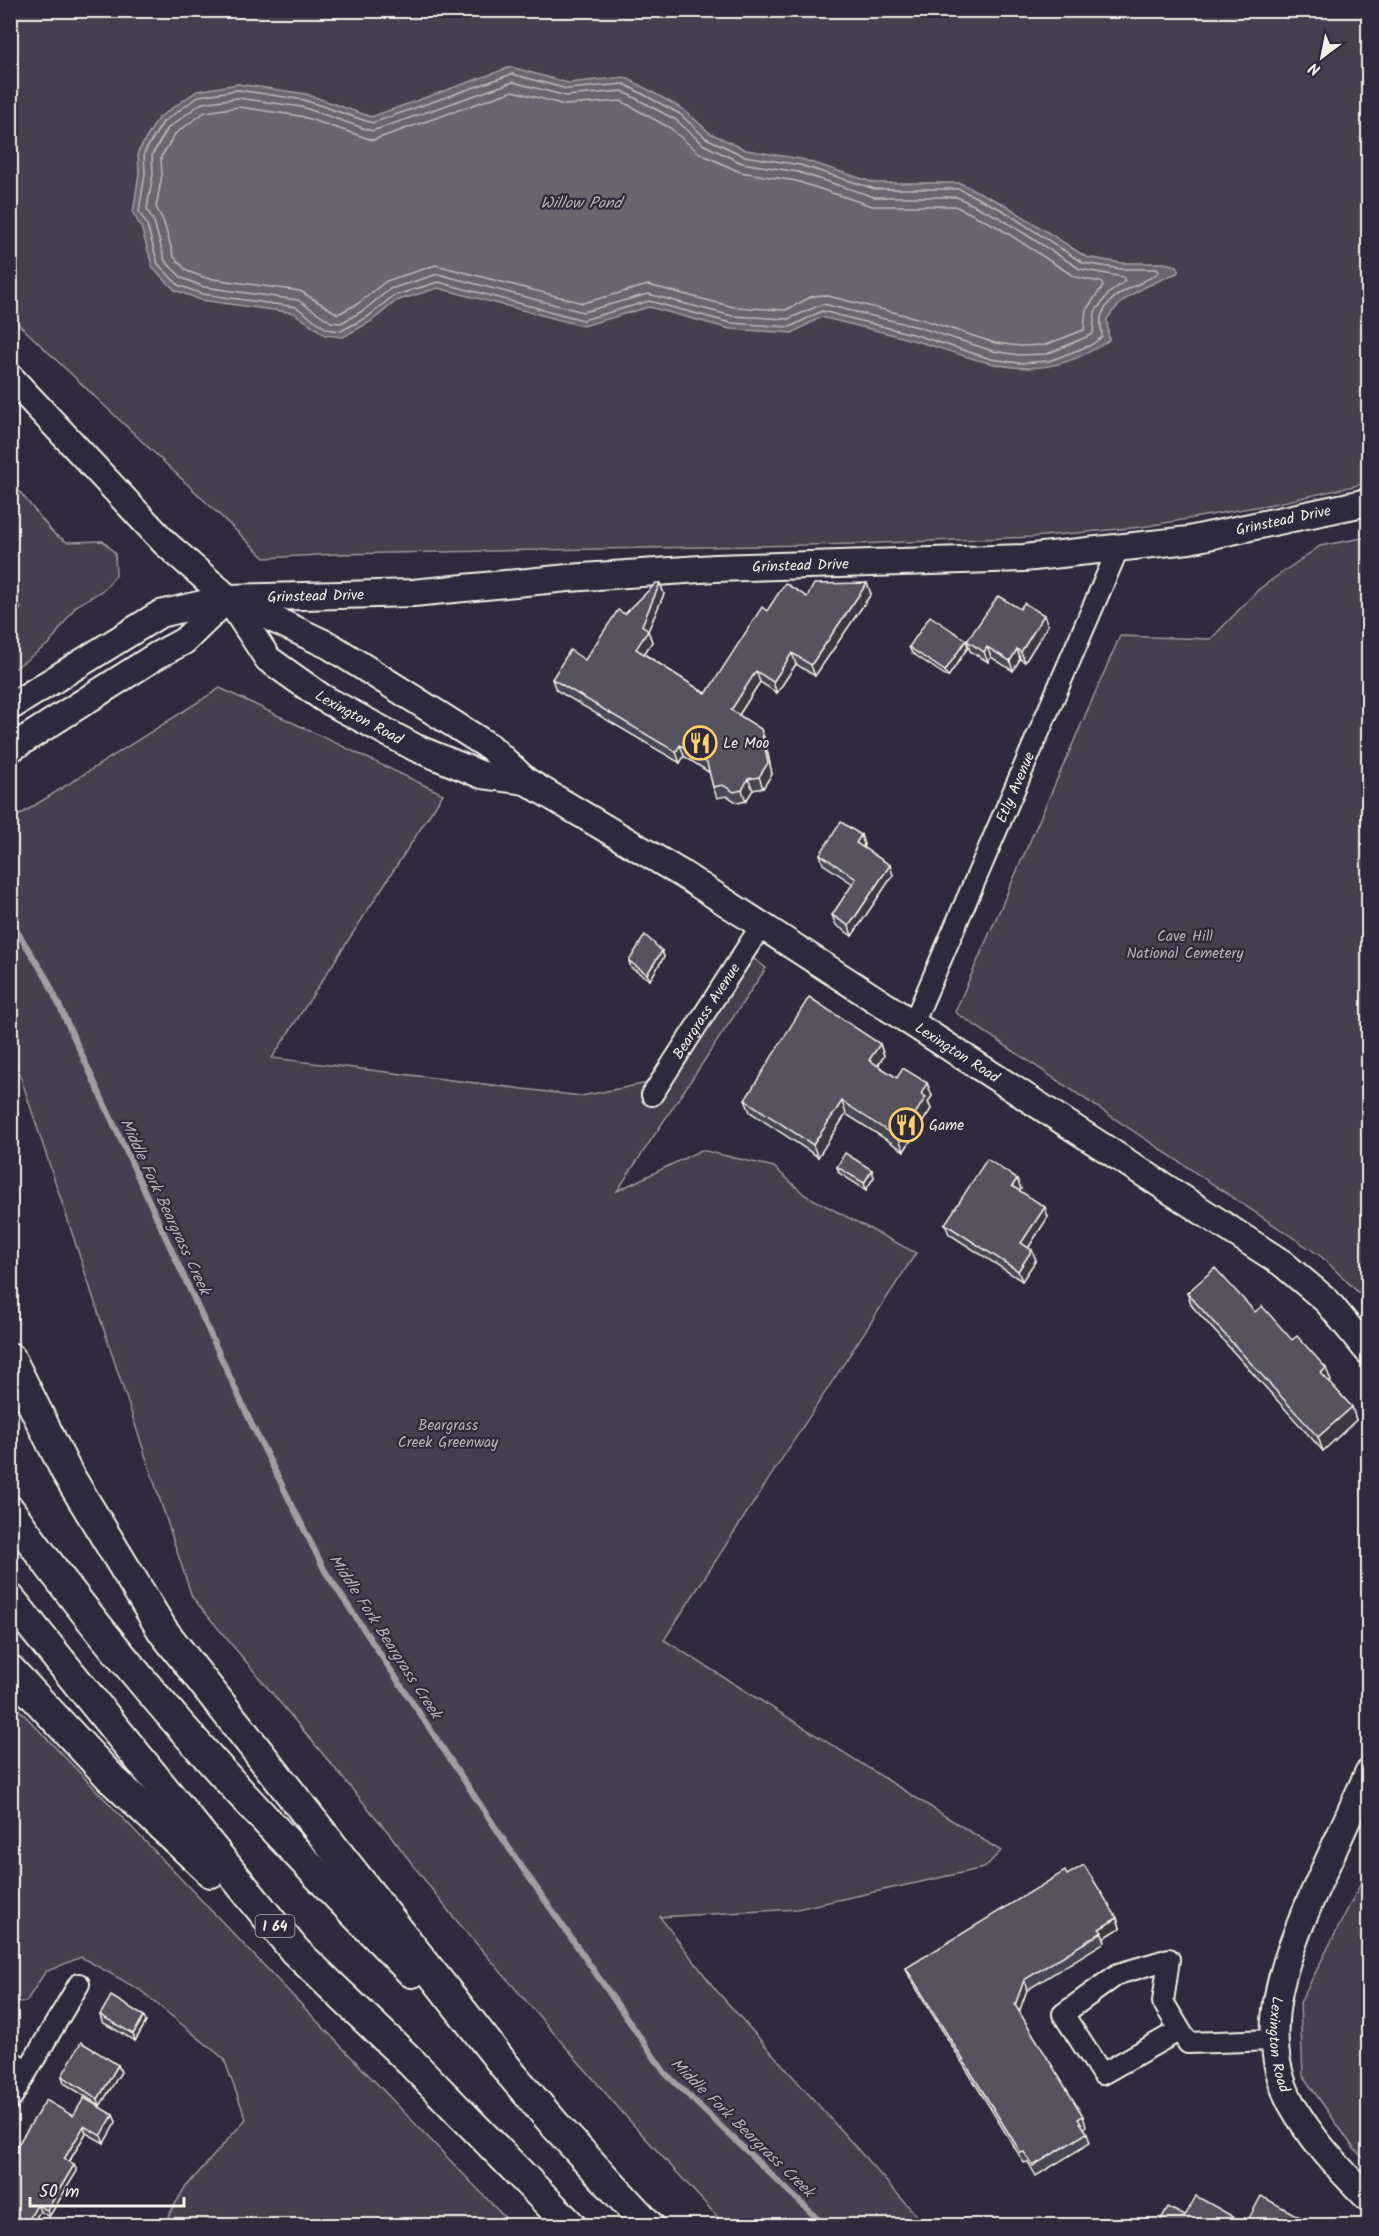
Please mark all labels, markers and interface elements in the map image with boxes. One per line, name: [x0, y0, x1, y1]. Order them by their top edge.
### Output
north arrow: [1292, 27, 1352, 87]
text: N: [1304, 55, 1326, 82]
water label: Willow Pond: [540, 191, 626, 216]
street label: Grinstead Drive: [1234, 499, 1333, 543]
street label: Grinstead Drive: [752, 553, 849, 580]
street label: Grinstead Drive: [267, 583, 364, 610]
street label: Lexington Road: [309, 685, 407, 752]
restaurant icon: Le Moo: [682, 725, 718, 761]
place label: Le Moo: [723, 732, 770, 756]
street label: Etly Avenue: [990, 748, 1042, 827]
park label: Cave Hill National Cemetery: [1126, 925, 1244, 966]
street label: Beargrass Avenue: [667, 958, 747, 1064]
street label: Lexington Road: [910, 1017, 1004, 1090]
restaurant icon: Game: [888, 1107, 924, 1143]
water label: Middle Fork Beargrass Creek: [113, 1114, 218, 1301]
place label: Game: [929, 1114, 964, 1138]
park label: Beargrass Creek Greenway: [398, 1414, 499, 1455]
water label: Middle Fork Beargrass Creek: [322, 1549, 449, 1726]
road number: I 64: [256, 1915, 294, 1937]
street label: Lexington Road: [1261, 1995, 1296, 2097]
water label: Middle Fork Beargrass Creek: [664, 2052, 822, 2206]
scale bar: [30, 2170, 184, 2208]
text: 50 m: [39, 2178, 79, 2207]

